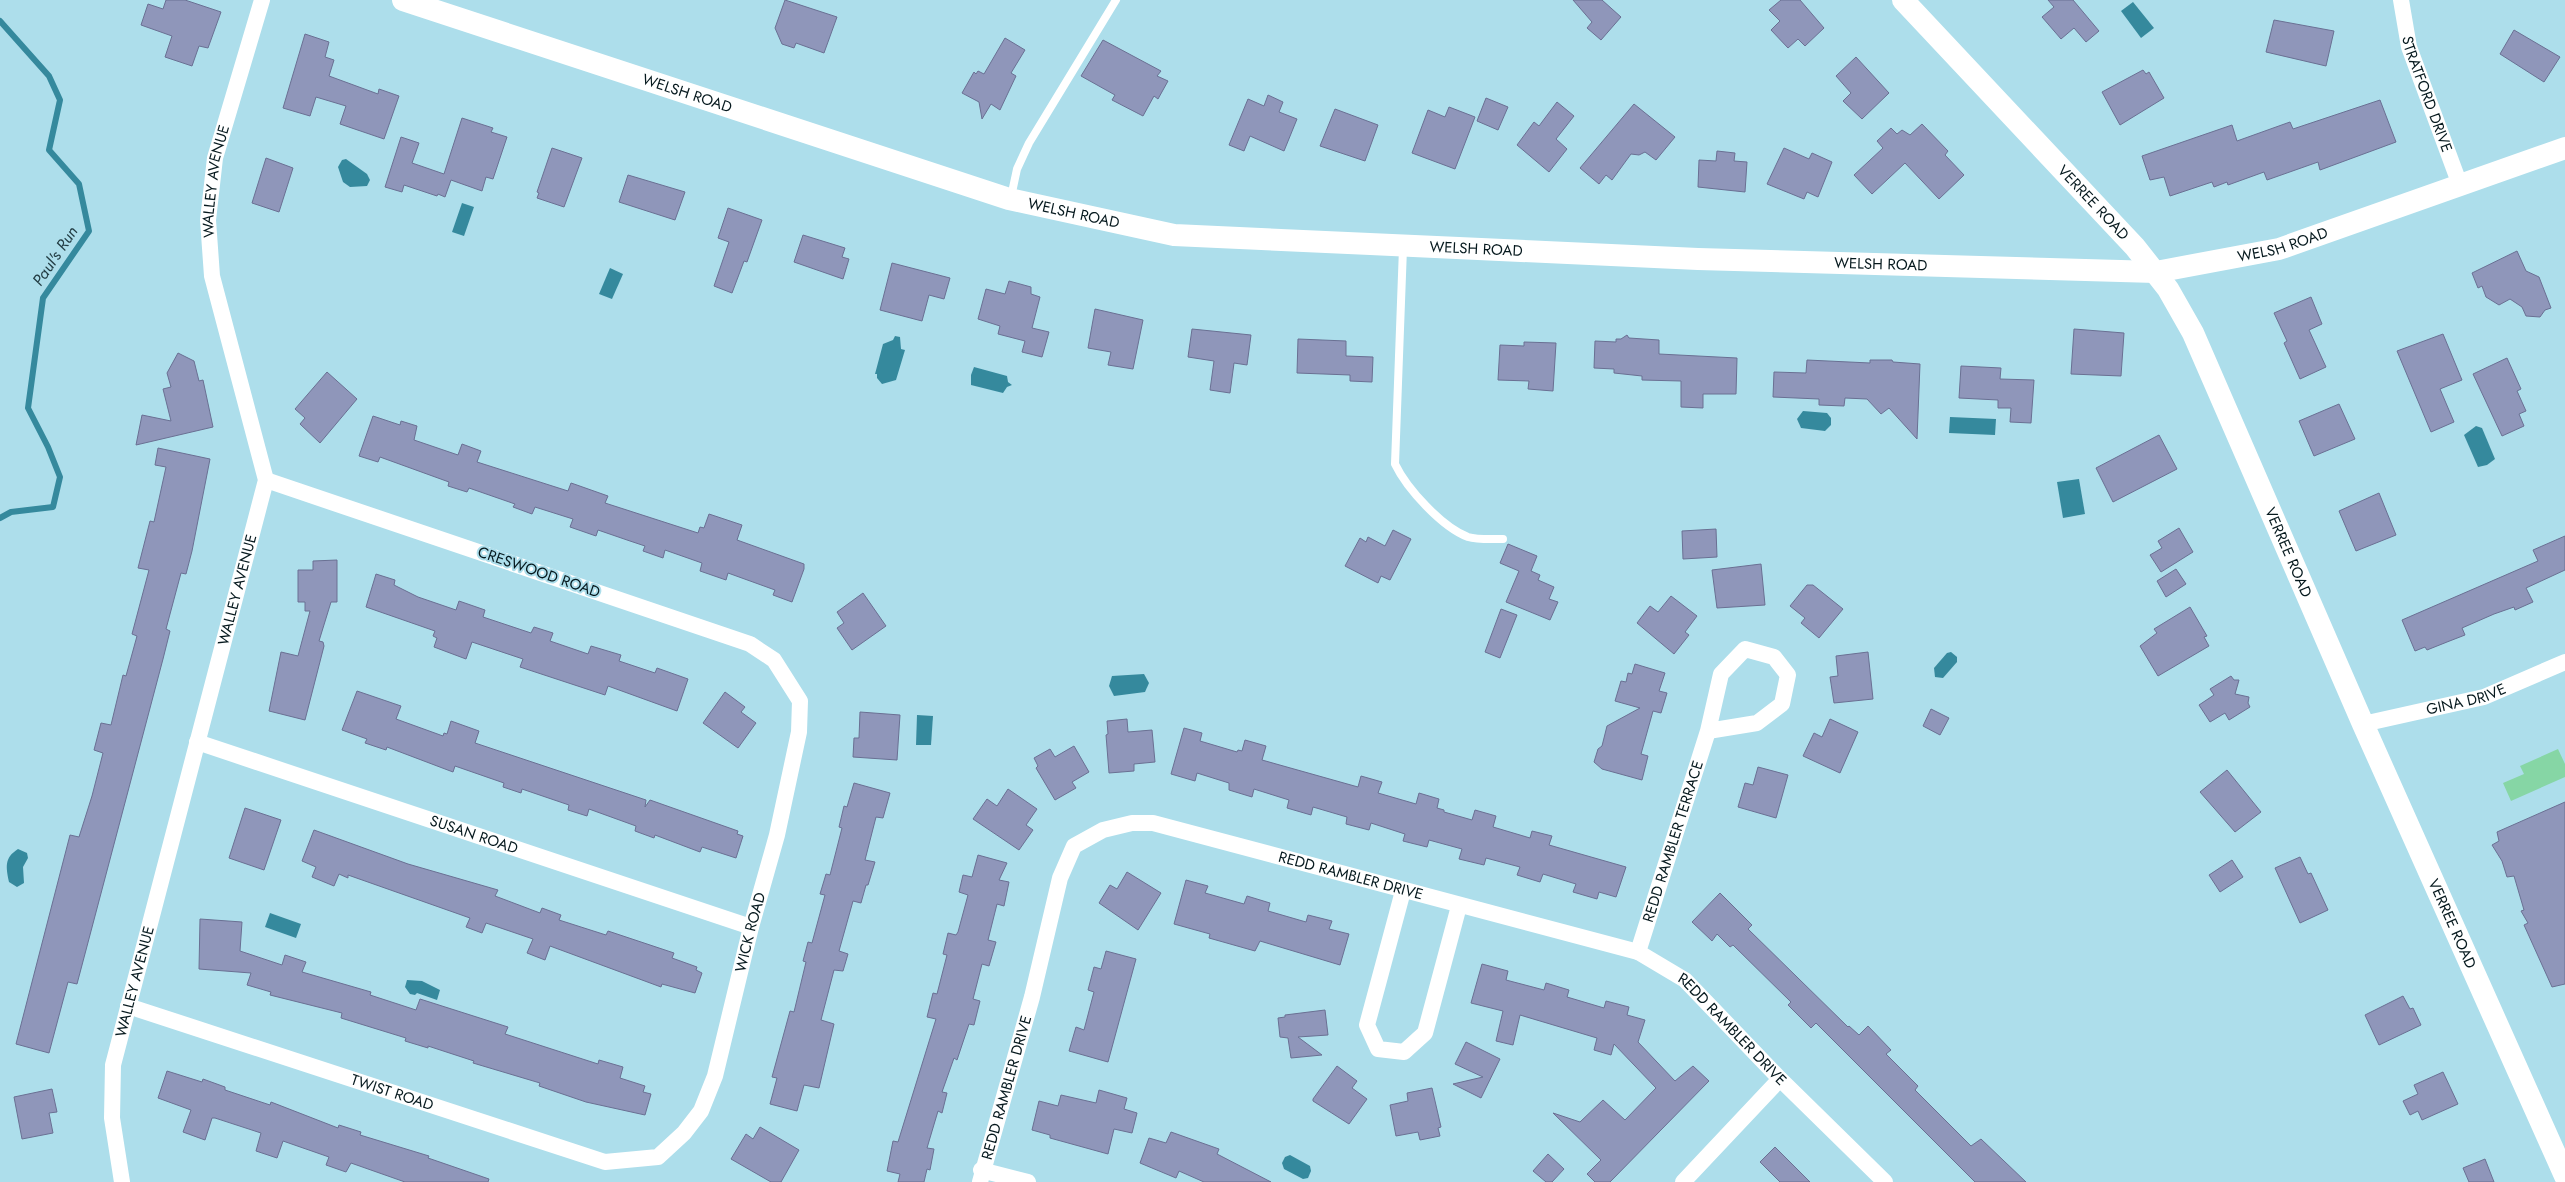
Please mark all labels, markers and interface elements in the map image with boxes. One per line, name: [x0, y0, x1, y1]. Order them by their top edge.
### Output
street label: STRATFORD DRIVE: [2396, 34, 2458, 155]
street label: WELSH ROAD: [639, 68, 735, 118]
street label: WALLEY AVENUE: [197, 122, 235, 238]
street label: VERREE ROAD: [2052, 160, 2134, 245]
street label: WELSH ROAD: [1026, 192, 1122, 234]
water label: Paul's Run: [27, 222, 83, 290]
street label: WELSH ROAD: [2235, 222, 2331, 268]
street label: WELSH ROAD: [1429, 236, 1523, 262]
street label: WELSH ROAD: [1834, 252, 1928, 277]
street label: VERREE ROAD: [2259, 504, 2318, 601]
street label: WALLEY AVENUE: [212, 532, 262, 648]
street label: CRESWOOD ROAD: [475, 541, 603, 603]
street label: GINA DRIVE: [2424, 678, 2509, 721]
street label: REDD RAMBLER TERRACE: [1637, 758, 1709, 925]
street label: SUSAN ROAD: [427, 810, 521, 859]
street label: REDD RAMBLER DRIVE: [1276, 846, 1426, 905]
street label: VERREE ROAD: [2423, 875, 2482, 972]
street label: WICK ROAD: [729, 890, 771, 974]
street label: WALLEY AVENUE: [110, 924, 160, 1039]
street label: REDD RAMBLER DRIVE: [1674, 967, 1792, 1091]
street label: REDD RAMBLER DRIVE: [976, 1013, 1037, 1162]
street label: TWIST ROAD: [348, 1069, 436, 1116]

